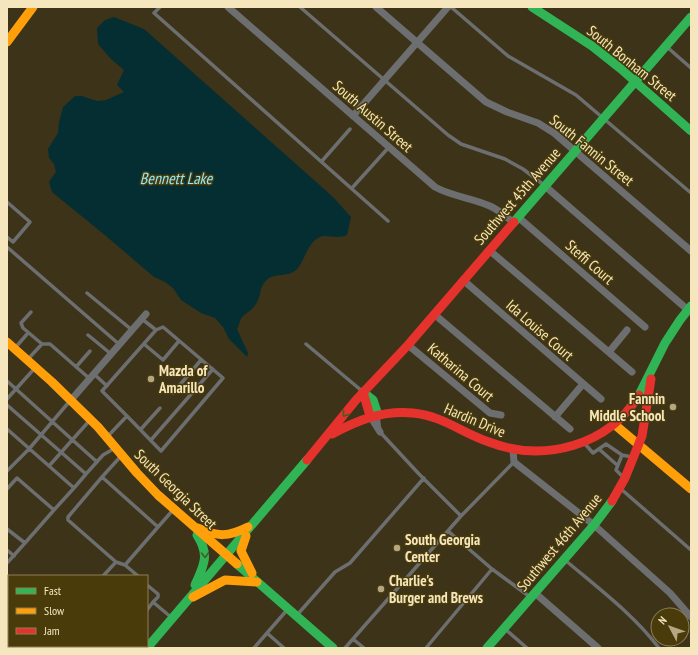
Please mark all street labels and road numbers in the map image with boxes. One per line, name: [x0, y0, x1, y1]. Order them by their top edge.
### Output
street label: South Bonham Street: [583, 21, 681, 105]
street label: South Austin Street: [329, 76, 417, 156]
street label: South Fannin Street: [546, 110, 638, 190]
street label: Southwest 45th Avenue: [470, 144, 564, 248]
street label: Steffi Court: [562, 236, 618, 288]
street label: Ida Louise Court: [502, 295, 578, 365]
street label: Katharina Court: [424, 339, 498, 405]
street label: Hardin Drive: [441, 399, 509, 441]
street label: South Georgia Street: [131, 445, 221, 533]
street label: Southwest 46th Avenue: [512, 489, 606, 595]

